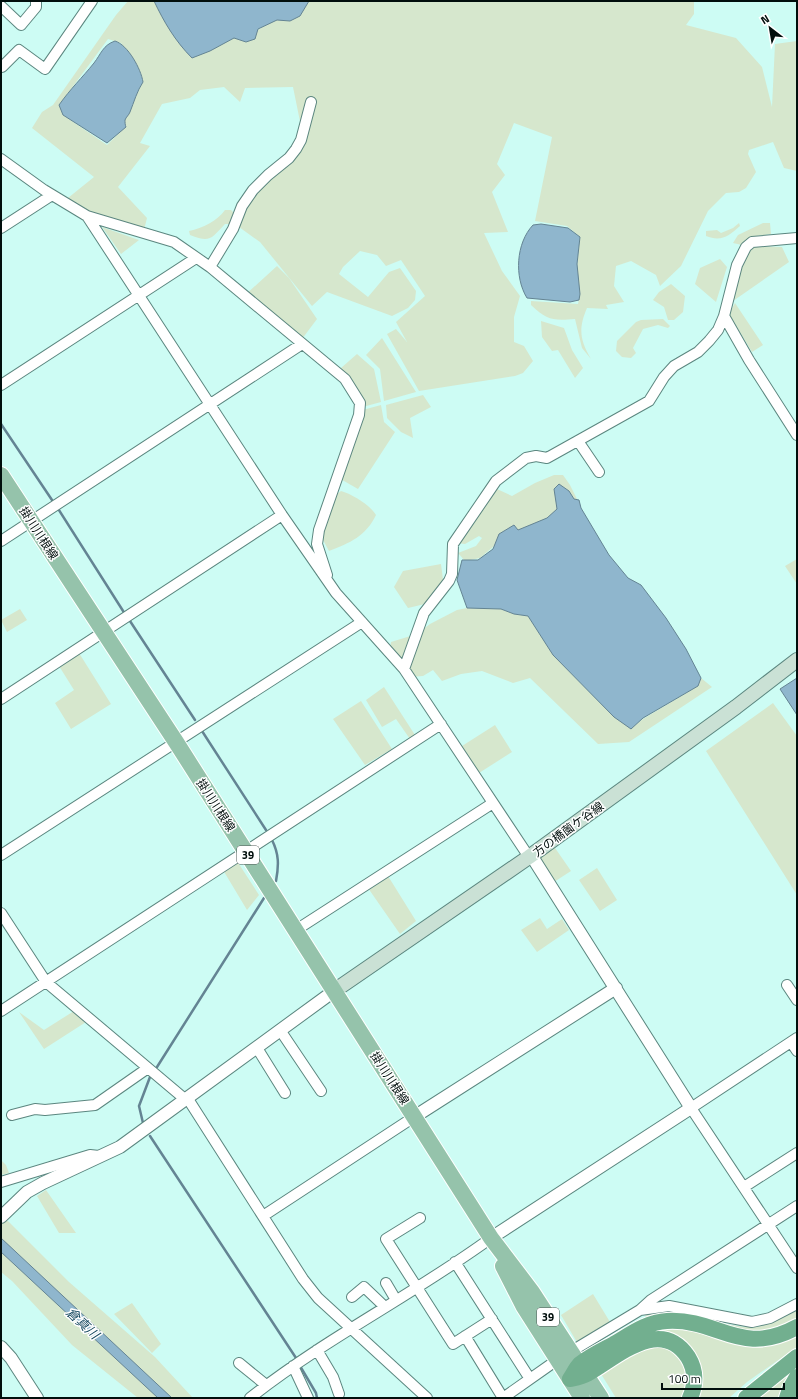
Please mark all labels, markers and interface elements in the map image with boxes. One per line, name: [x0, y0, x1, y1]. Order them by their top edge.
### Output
north arrow: [750, 8, 790, 48]
text: N: [757, 11, 772, 28]
street label: 掛川川根線: [15, 503, 63, 563]
street label: 掛川川根線: [192, 775, 240, 835]
street label: 方の橋薗ケ谷線: [528, 797, 608, 861]
road number: 39: [237, 846, 259, 864]
street label: 掛川川根線: [366, 1048, 414, 1108]
water label: 倉真川: [62, 1302, 106, 1345]
road number: 39: [537, 1308, 559, 1326]
scale bar: [662, 1365, 784, 1391]
text: 100 m: [668, 1369, 701, 1388]

